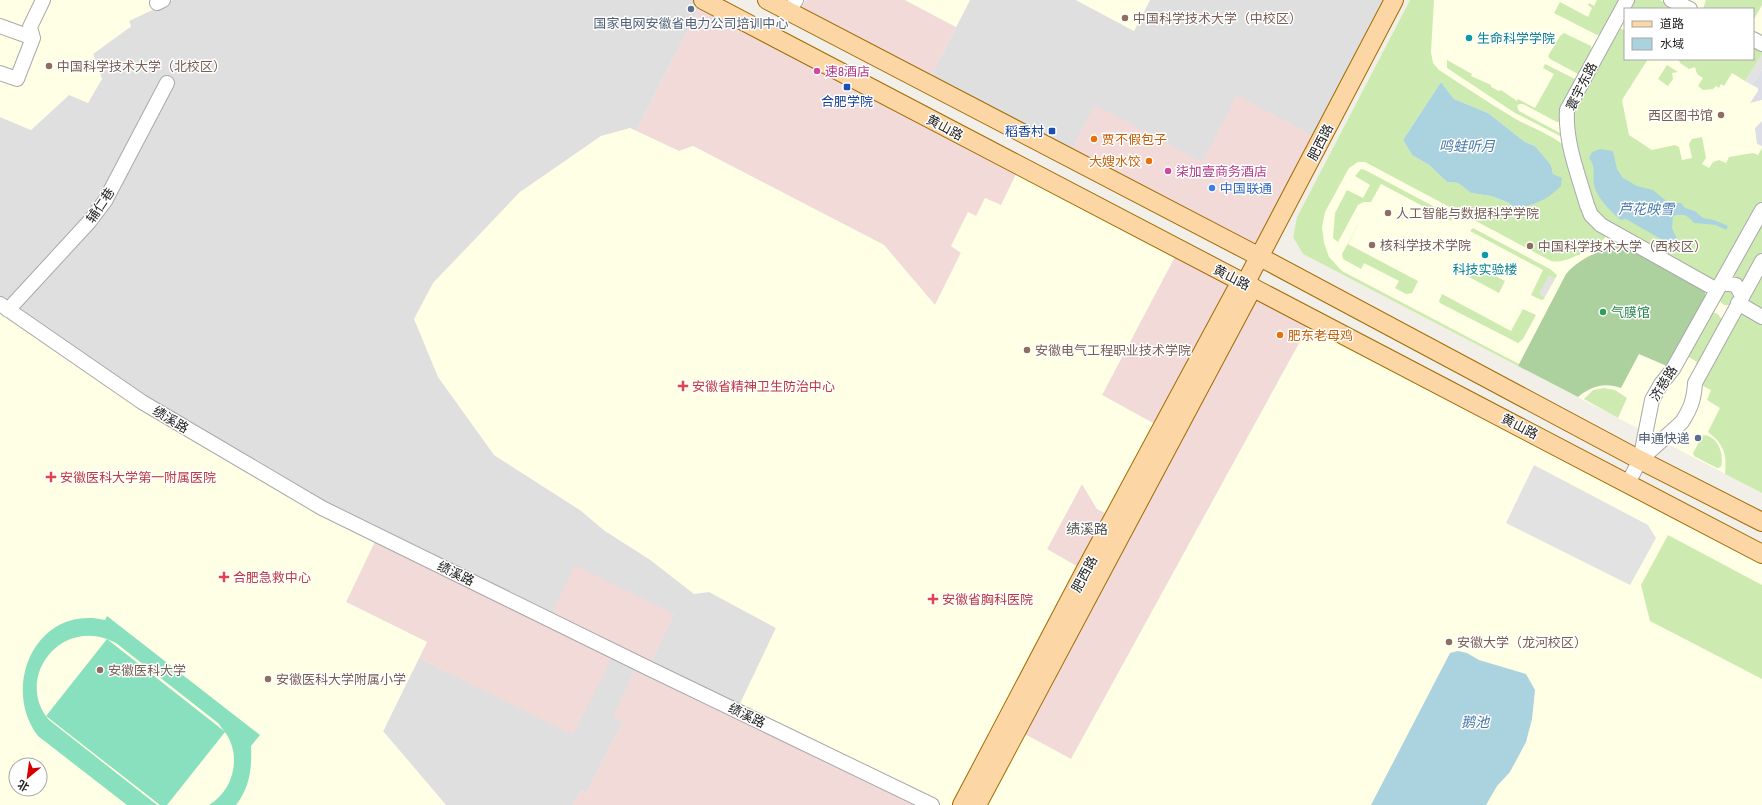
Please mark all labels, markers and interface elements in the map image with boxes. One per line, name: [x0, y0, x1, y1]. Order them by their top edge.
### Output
marker: 国家电网安徽省电力公司培训中心: [686, 4, 696, 14]
legend: [1624, 8, 1754, 60]
place label: 中国科学技术大学（中校区）: [1133, 10, 1302, 27]
marker: 中国科学技术大学（中校区）: [1120, 13, 1130, 23]
place label: 国家电网安徽省电力公司培训中心: [593, 15, 789, 32]
text: 道路: [1660, 16, 1684, 32]
place label: 生命科学学院: [1477, 30, 1555, 47]
marker: 生命科学学院: [1464, 33, 1474, 43]
text: 水域: [1660, 36, 1684, 52]
place label: 中国科学技术大学（北校区）: [57, 58, 226, 75]
street label: 寰宇东路: [1562, 59, 1601, 113]
marker: 中国科学技术大学（北校区）: [44, 61, 54, 71]
place label: 速8酒店: [825, 63, 870, 80]
marker: 速8酒店: [812, 66, 822, 76]
marker: 合肥学院: [842, 82, 852, 92]
place label: 合肥学院: [821, 93, 873, 110]
place label: 西区图书馆: [1648, 107, 1713, 124]
marker: 西区图书馆: [1716, 110, 1726, 120]
street label: 黄山路: [924, 111, 966, 144]
street label: 肥西路: [1304, 121, 1337, 163]
place label: 稻香村: [1005, 123, 1044, 140]
marker: 稻香村: [1047, 126, 1057, 136]
place label: 贾不假包子: [1102, 131, 1167, 148]
marker: 贾不假包子: [1089, 134, 1099, 144]
water label: 鸣蛙听月: [1439, 137, 1496, 155]
place label: 大嫂水饺: [1089, 153, 1141, 170]
marker: 大嫂水饺: [1144, 156, 1154, 166]
place label: 柒加壹商务酒店: [1176, 163, 1267, 180]
marker: 柒加壹商务酒店: [1163, 166, 1173, 176]
place label: 中国联通: [1220, 180, 1272, 197]
marker: 中国联通: [1207, 183, 1217, 193]
street label: 辅仁巷: [82, 184, 118, 226]
water label: 芦花映雪: [1618, 200, 1676, 218]
place label: 人工智能与数据科学学院: [1396, 205, 1539, 222]
marker: 人工智能与数据科学学院: [1383, 208, 1393, 218]
place label: 核科学技术学院: [1380, 237, 1471, 254]
place label: 中国科学技术大学（西校区）: [1538, 238, 1707, 255]
marker: 核科学技术学院: [1367, 240, 1377, 250]
marker: 中国科学技术大学（西校区）: [1525, 241, 1535, 251]
marker: 科技实验楼: [1480, 250, 1490, 260]
street label: 黄山路: [1211, 261, 1253, 294]
place label: 科技实验楼: [1452, 261, 1518, 278]
place label: 气膜馆: [1611, 304, 1650, 321]
marker: 气膜馆: [1598, 307, 1608, 317]
place label: 肥东老母鸡: [1288, 327, 1353, 344]
marker: 肥东老母鸡: [1275, 330, 1285, 340]
place label: 安徽电气工程职业技术学院: [1035, 342, 1191, 359]
marker: 安徽电气工程职业技术学院: [1022, 345, 1032, 355]
street label: 济慈路: [1646, 362, 1681, 404]
place label: 安徽省精神卫生防治中心: [692, 378, 835, 395]
marker: 安徽省精神卫生防治中心: [677, 380, 689, 392]
street label: 绩溪路: [150, 402, 192, 437]
street label: 黄山路: [1499, 410, 1541, 443]
place label: 申通快递: [1638, 430, 1690, 447]
marker: 申通快递: [1693, 433, 1703, 443]
place label: 安徽医科大学第一附属医院: [60, 469, 216, 486]
marker: 安徽医科大学第一附属医院: [45, 471, 57, 483]
district label: 绩溪路: [1066, 520, 1108, 538]
street label: 肥西路: [1068, 553, 1101, 595]
street label: 绩溪路: [435, 557, 477, 590]
place label: 合肥急救中心: [233, 569, 311, 586]
marker: 合肥急救中心: [218, 571, 230, 583]
place label: 安徽省胸科医院: [942, 591, 1033, 608]
marker: 安徽省胸科医院: [927, 593, 939, 605]
place label: 安徽大学（龙河校区）: [1457, 634, 1587, 651]
marker: 安徽大学（龙河校区）: [1444, 637, 1454, 647]
place label: 安徽医科大学: [108, 662, 186, 679]
marker: 安徽医科大学: [95, 665, 105, 675]
place label: 安徽医科大学附属小学: [276, 671, 406, 688]
marker: 安徽医科大学附属小学: [263, 674, 273, 684]
street label: 绩溪路: [726, 699, 768, 732]
water label: 鹅池: [1461, 713, 1491, 731]
north arrow: [8, 757, 48, 797]
text: 北: [15, 777, 31, 795]

